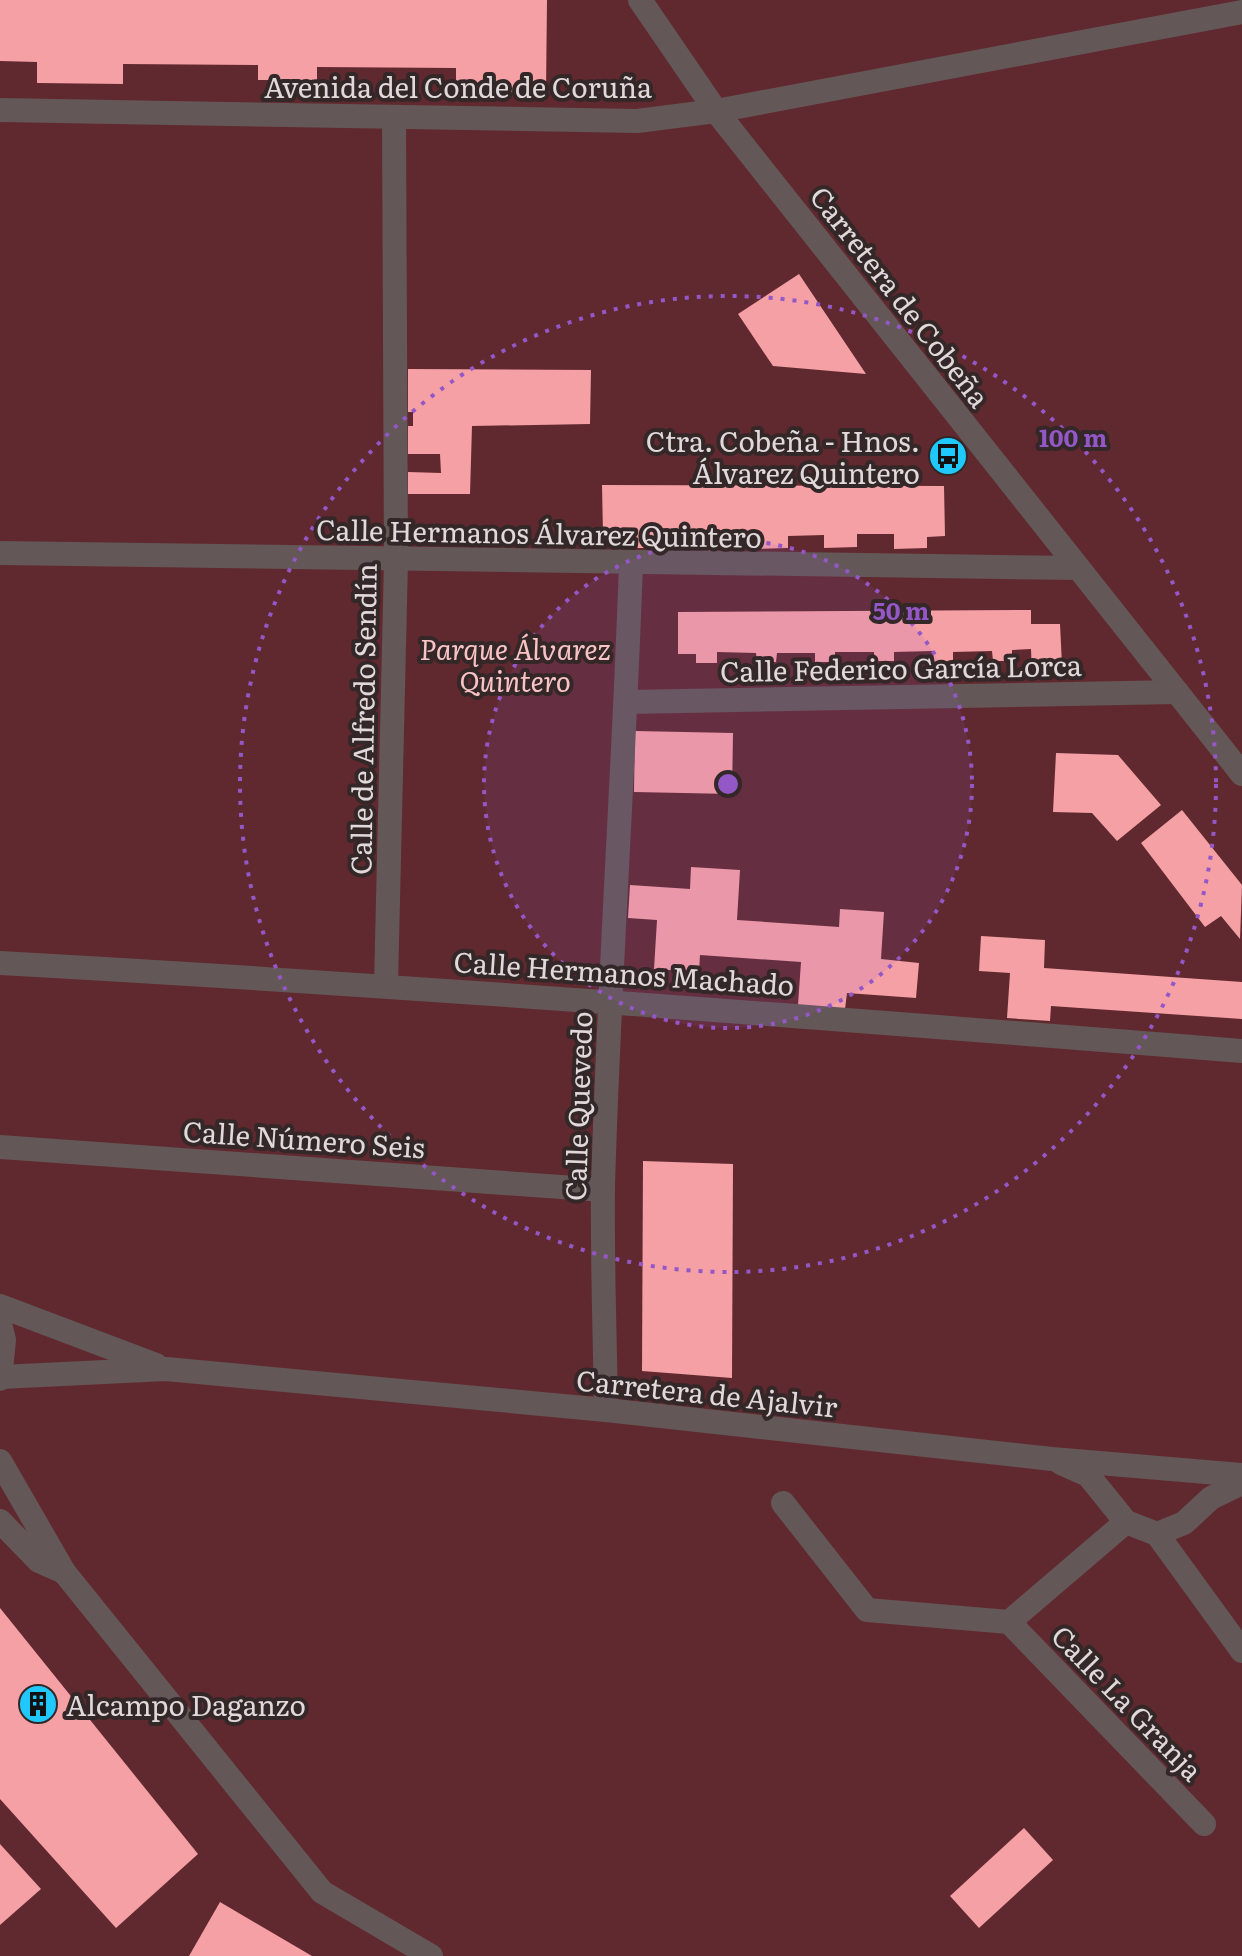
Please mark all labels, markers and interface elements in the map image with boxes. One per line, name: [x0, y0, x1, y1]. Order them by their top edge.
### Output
street label: Avenida del Conde de Coruña: [264, 65, 652, 107]
street label: Carretera de Cobeña: [801, 176, 1001, 416]
place label: Ctra. Cobeña - Hnos. Álvarez Quintero: [646, 419, 920, 493]
text: 100 m: [1039, 419, 1107, 454]
bus stop icon: Ctra. Cobeña - Hnos. Álvarez Quintero: [927, 435, 969, 477]
street label: Calle Hermanos Álvarez Quintero: [316, 507, 762, 557]
street label: Calle de Alfredo Sendín: [338, 563, 386, 875]
text: 50 m: [873, 592, 929, 627]
park label: Parque Álvarez Quintero: [419, 627, 611, 701]
street label: Calle Federico García Lorca: [720, 643, 1082, 691]
centre of rings: [714, 770, 742, 798]
street label: Calle Hermanos Machado: [452, 939, 796, 1005]
street label: Calle Quevedo: [553, 1010, 601, 1202]
street label: Calle Número Seis: [182, 1109, 426, 1167]
street label: Carretera de Ajalvir: [574, 1357, 840, 1427]
street label: Calle La Granja: [1043, 1615, 1213, 1789]
building icon: Alcampo Daganzo: [17, 1683, 59, 1725]
place label: Alcampo Daganzo: [66, 1683, 306, 1725]

